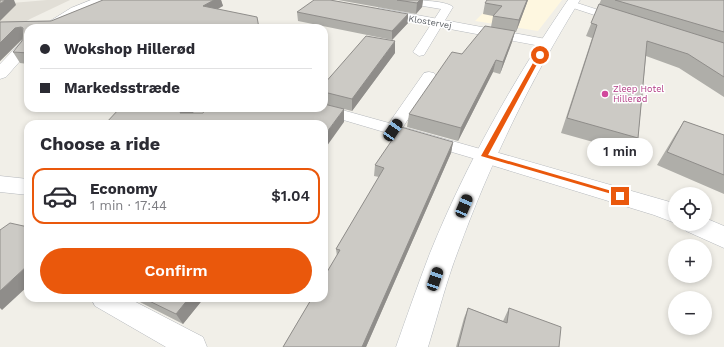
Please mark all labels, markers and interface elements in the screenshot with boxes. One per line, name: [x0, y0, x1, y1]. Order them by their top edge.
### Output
street label: Klostervej: [408, 13, 452, 31]
text: Wokshop Hillerød: [64, 40, 195, 58]
route start: [531, 46, 549, 64]
text: Markedsstræde: [64, 79, 180, 97]
place label: Zleep Hotel Hillerød: [613, 84, 664, 104]
marker: Zleep Hotel Hillerød: [600, 89, 610, 99]
car: [381, 117, 405, 143]
text: Choose a ride: [40, 133, 160, 154]
callout: 1 min: [587, 138, 653, 166]
text: 1 min: [603, 144, 637, 159]
icon: car: [42, 178, 78, 214]
text: Economy: [90, 180, 157, 198]
text: $1.04: [271, 187, 310, 205]
route end: [611, 187, 629, 205]
map controls: [668, 187, 712, 335]
button: locate: [668, 187, 712, 231]
car: [454, 193, 474, 219]
text: 1 min · 17:44: [90, 198, 167, 213]
button: +: [668, 239, 712, 283]
button: Confirm: [40, 248, 312, 294]
car: [425, 266, 445, 292]
button: −: [668, 291, 712, 335]

